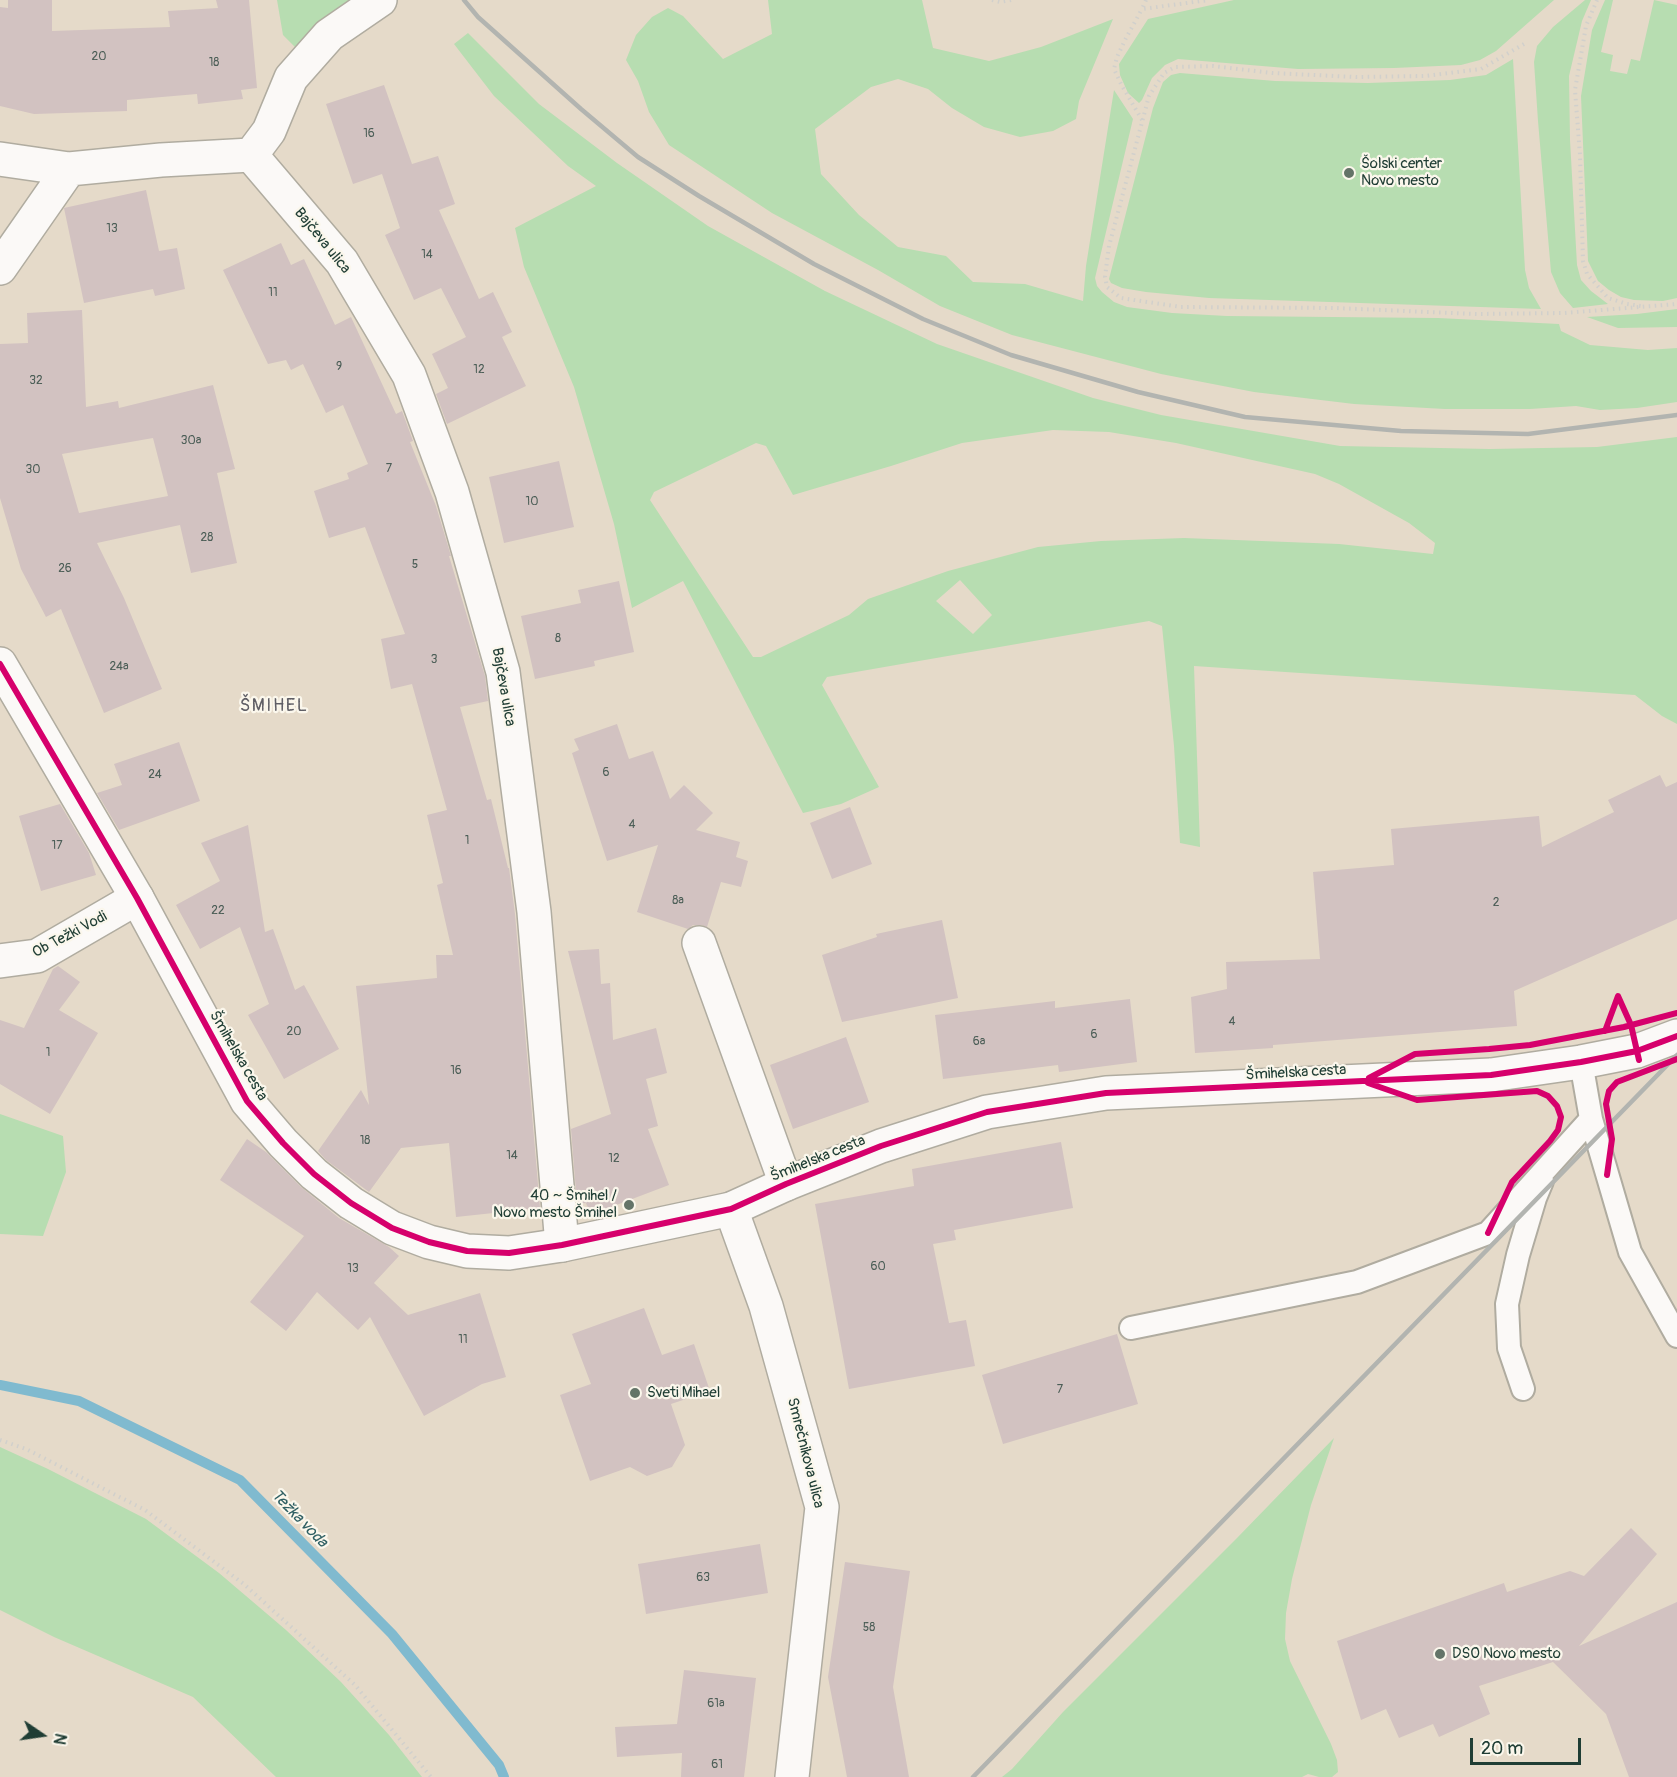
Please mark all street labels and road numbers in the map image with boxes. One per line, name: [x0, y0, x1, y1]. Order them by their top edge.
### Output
street label: Bajčeva ulica: [290, 204, 354, 278]
street label: Bajčeva ulica: [487, 646, 519, 728]
street label: Ob Težki Vodi: [30, 908, 110, 962]
street label: Šmihelska cesta: [205, 1008, 271, 1104]
street label: Šmihelska cesta: [1245, 1061, 1347, 1085]
street label: Šmihelska cesta: [768, 1132, 868, 1186]
street label: Smrečnikova ulica: [783, 1396, 827, 1510]

